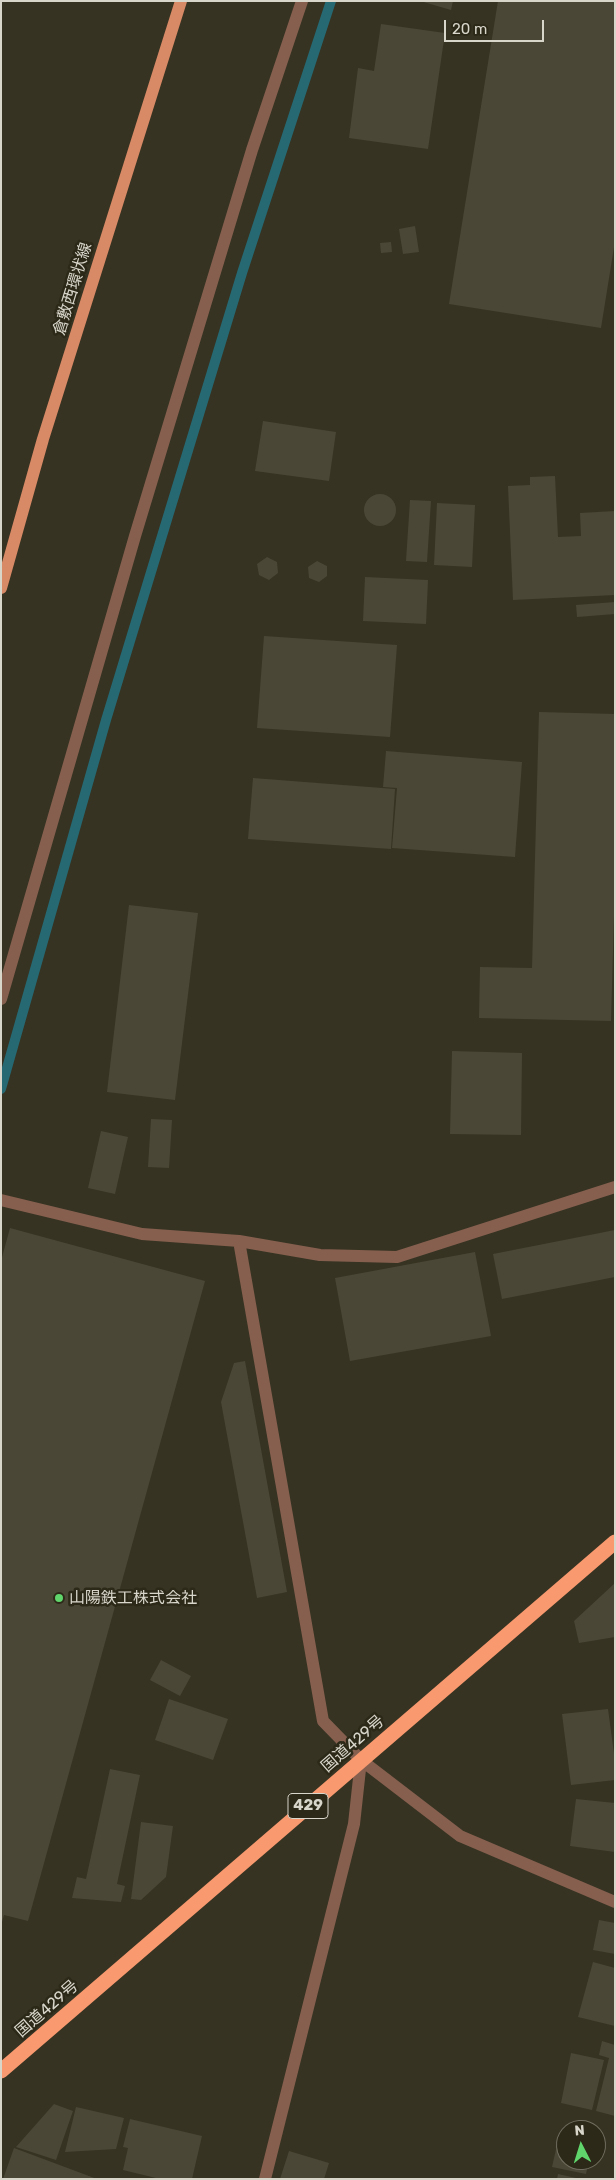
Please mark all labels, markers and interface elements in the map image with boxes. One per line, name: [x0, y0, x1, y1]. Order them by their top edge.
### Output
scale bar: [446, 10, 546, 42]
text: 20 m: [452, 20, 487, 38]
street label: 倉敷西環状線: [50, 240, 96, 338]
place label: 山陽鉄工株式会社: [69, 1588, 197, 1608]
marker: 山陽鉄工株式会社: [53, 1592, 65, 1604]
street label: 国道429号: [318, 1712, 388, 1776]
road number: 429: [288, 1794, 328, 1818]
street label: 国道429号: [12, 1977, 82, 2041]
north arrow: [556, 2120, 606, 2170]
text: N: [574, 2122, 585, 2139]

